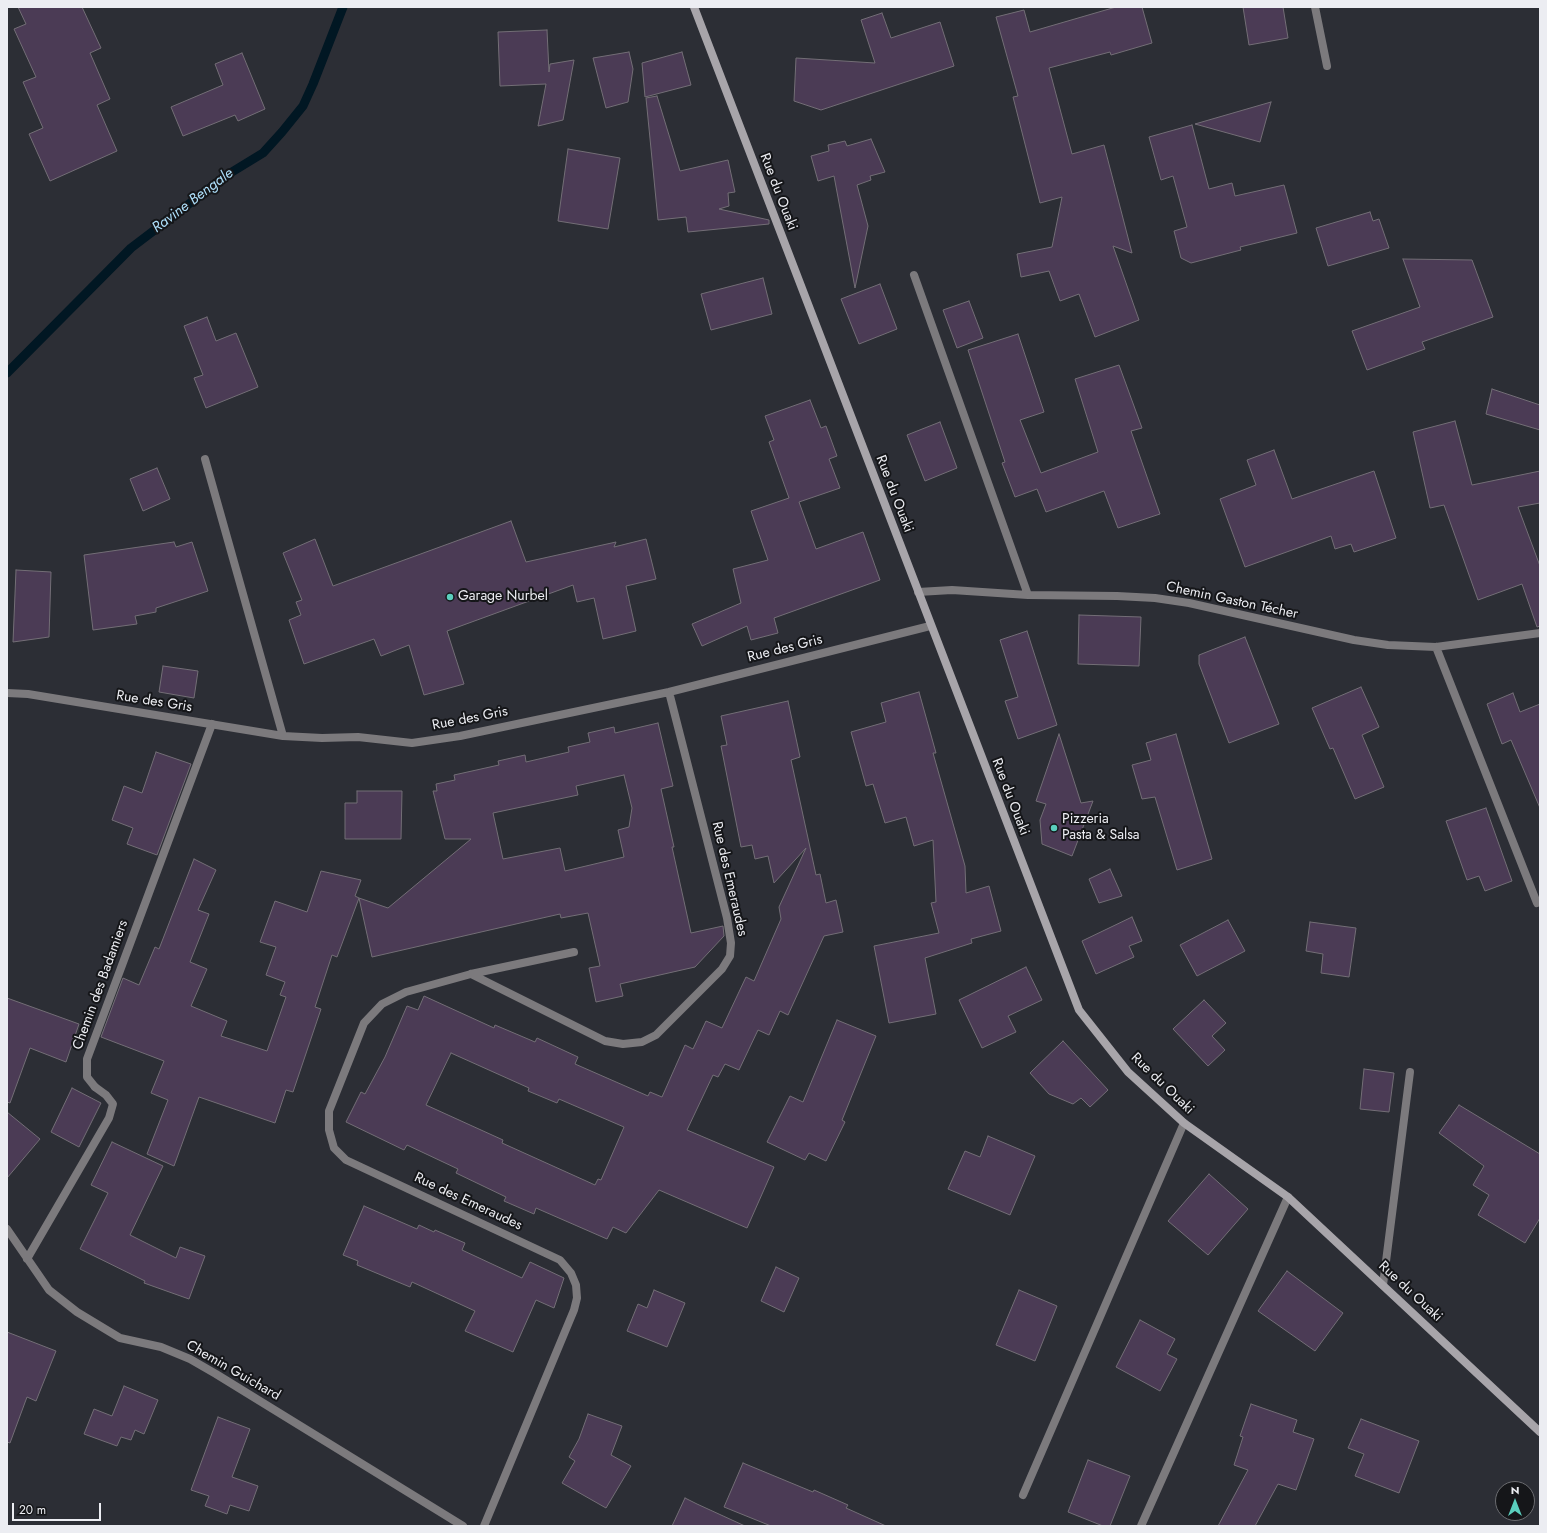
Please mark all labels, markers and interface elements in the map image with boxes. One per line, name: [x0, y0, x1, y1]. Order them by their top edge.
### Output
street label: Rue du Ouaki: [756, 151, 800, 233]
water label: Ravine Bengale: [149, 165, 237, 237]
street label: Rue du Ouaki: [872, 453, 916, 535]
street label: Chemin Gaston Técher: [1165, 579, 1299, 623]
place label: Garage Nurbel: [458, 589, 548, 605]
marker: Garage Nurbel: [445, 592, 455, 602]
street label: Rue des Gris: [746, 632, 824, 666]
street label: Rue des Gris: [115, 688, 193, 716]
street label: Rue des Gris: [431, 703, 509, 735]
street label: Rue du Ouaki: [988, 756, 1032, 838]
place label: Pizzeria Pasta & Salsa: [1062, 812, 1140, 844]
street label: Rue des Emeraudes: [708, 820, 750, 938]
marker: Pizzeria Pasta & Salsa: [1049, 823, 1059, 833]
street label: Chemin des Badamiers: [70, 918, 132, 1052]
street label: Rue du Ouaki: [1127, 1050, 1197, 1118]
street label: Rue des Emeraudes: [411, 1170, 525, 1234]
street label: Rue du Ouaki: [1375, 1258, 1445, 1326]
street label: Chemin Guichard: [183, 1337, 283, 1405]
north arrow: [1495, 1481, 1535, 1521]
text: N: [1511, 1482, 1519, 1498]
scale bar: [14, 1495, 103, 1521]
text: 20 m: [19, 1501, 46, 1519]

